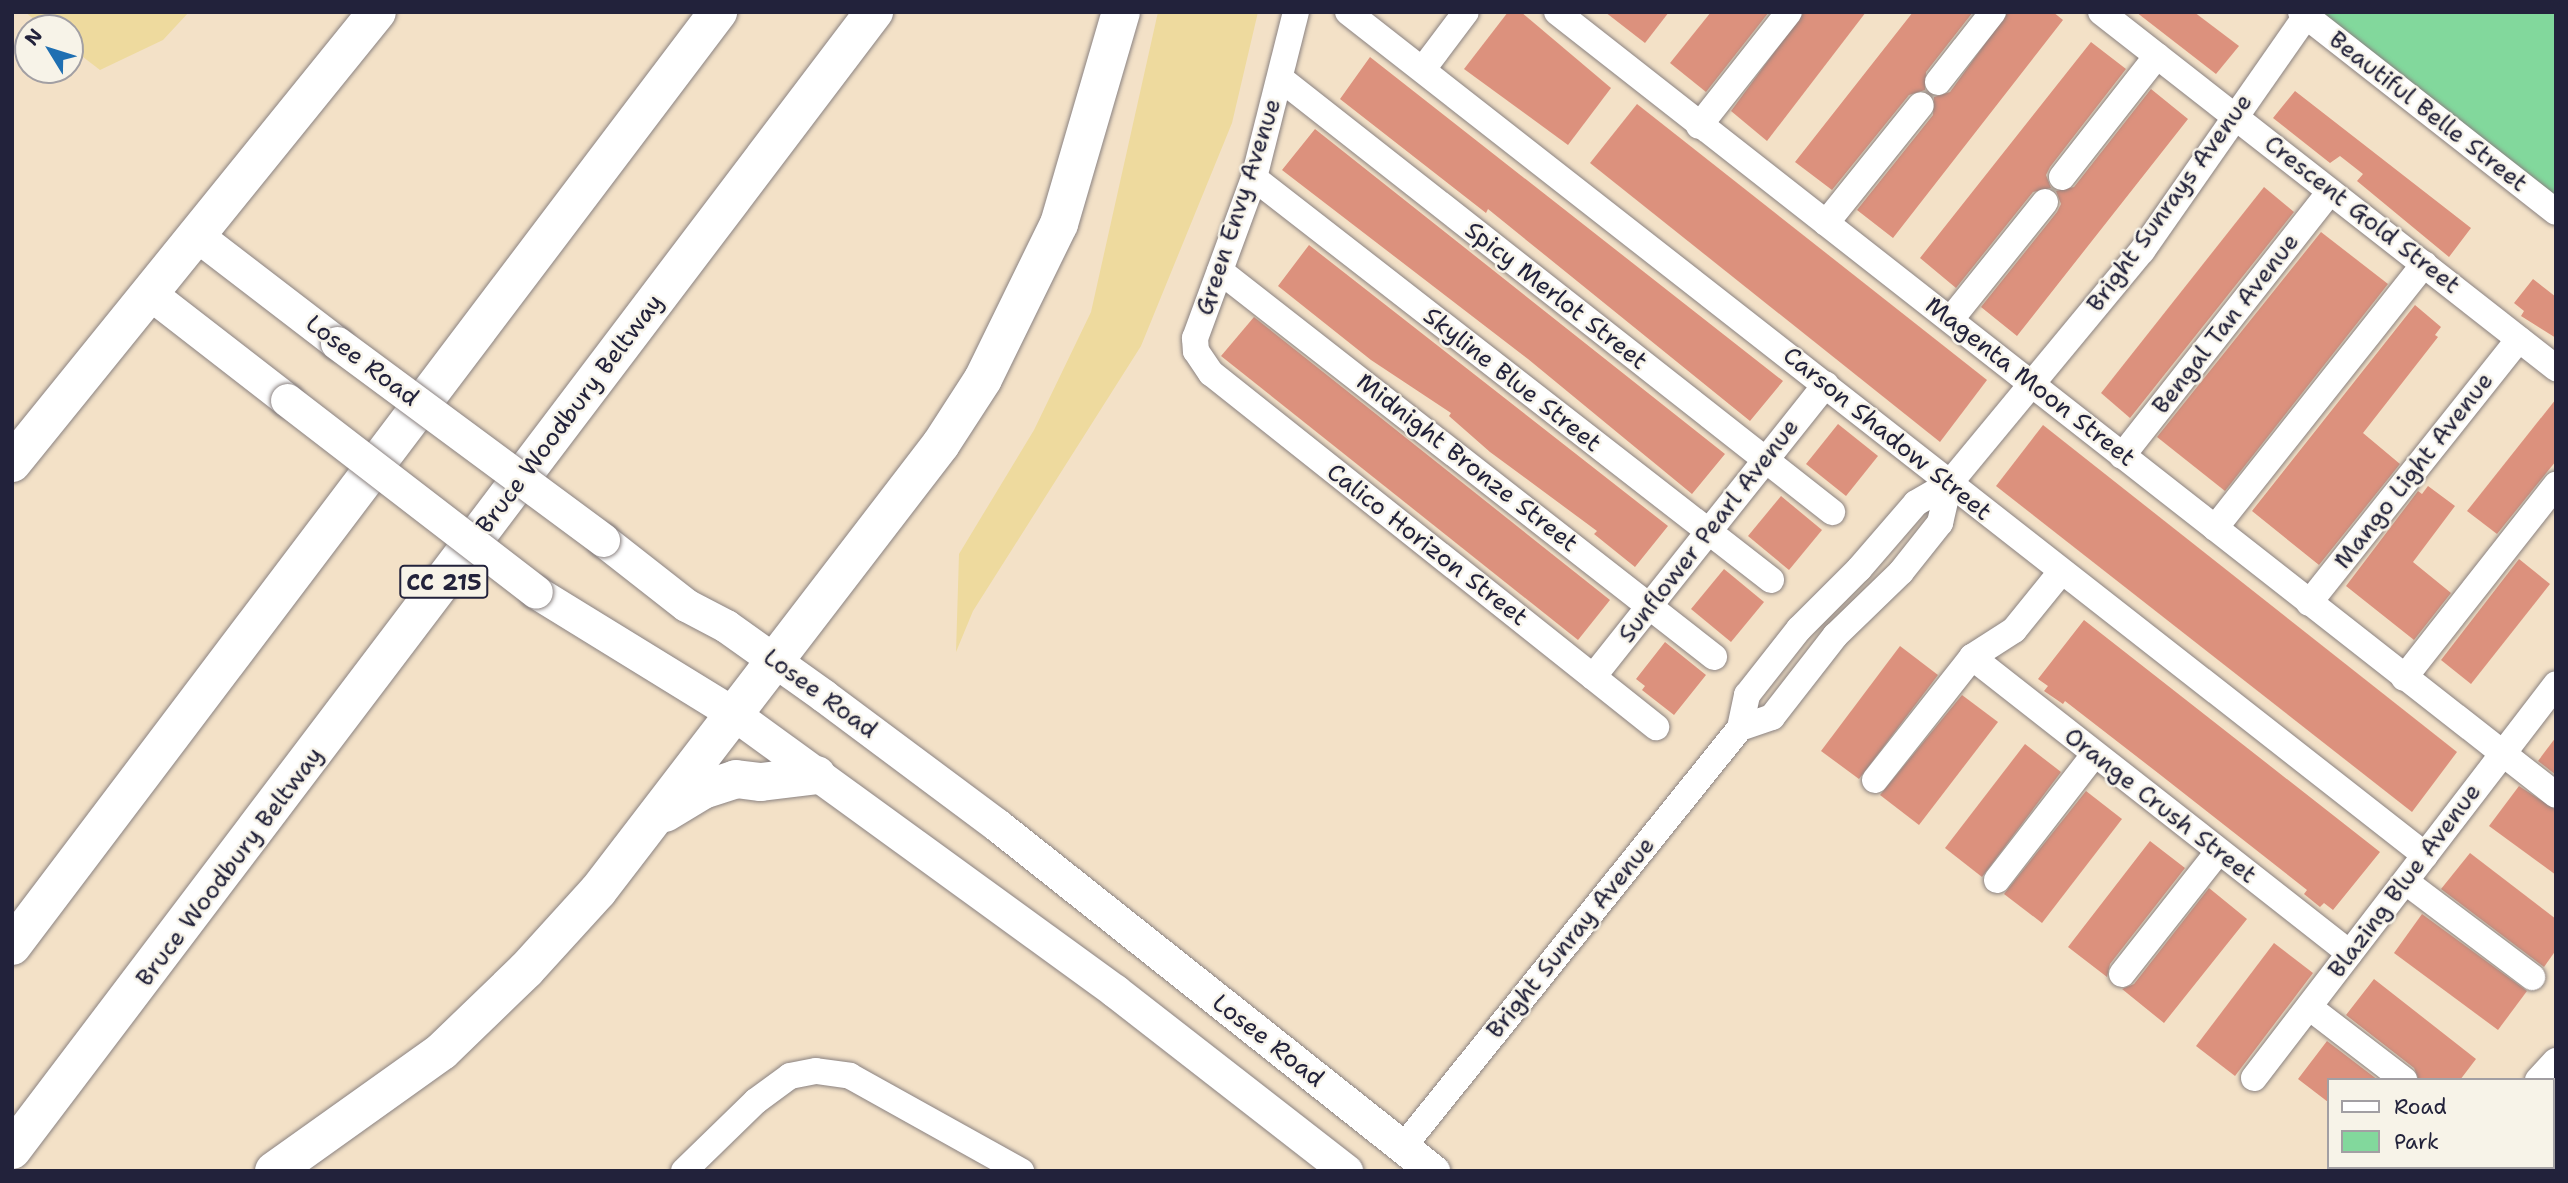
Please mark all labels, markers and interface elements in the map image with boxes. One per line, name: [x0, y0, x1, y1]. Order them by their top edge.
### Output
north arrow: [14, 14, 84, 84]
text: N: [19, 23, 48, 51]
street label: Beautiful Belle Street: [2323, 26, 2533, 198]
street label: Bright Sunrays Avenue: [2081, 88, 2259, 318]
street label: Green Envy Avenue: [1190, 95, 1288, 319]
street label: Crescent Gold Street: [2258, 130, 2466, 300]
street label: Spicy Merlot Street: [1459, 216, 1653, 376]
street label: Bengal Tan Avenue: [2147, 228, 2305, 420]
street label: Bruce Woodbury Beltway: [471, 289, 669, 539]
street label: Magenta Moon Street: [1919, 291, 2141, 473]
street label: Skyline Blue Street: [1417, 302, 1607, 458]
street label: Losee Road: [300, 309, 424, 413]
street label: Carson Shadow Street: [1777, 341, 1997, 527]
street label: Mango Light Avenue: [2328, 367, 2500, 575]
street label: Midnight Bronze Street: [1351, 368, 1583, 558]
street label: Sunflower Pearl Avenue: [1613, 413, 1805, 649]
street label: Calico Horizon Street: [1321, 458, 1533, 632]
road number: CC 215: [398, 562, 490, 602]
street label: Losee Road: [757, 643, 883, 745]
street label: Orange Crush Street: [2058, 722, 2262, 890]
street label: Bruce Woodbury Beltway: [131, 742, 329, 992]
street label: Blazing Blue Avenue: [2323, 778, 2487, 984]
street label: Bright Sunray Avenue: [1481, 831, 1661, 1045]
street label: Losee Road: [1206, 988, 1330, 1094]
legend: [2326, 1078, 2554, 1169]
text: Road: [2394, 1093, 2447, 1121]
text: Park: [2394, 1128, 2439, 1156]

